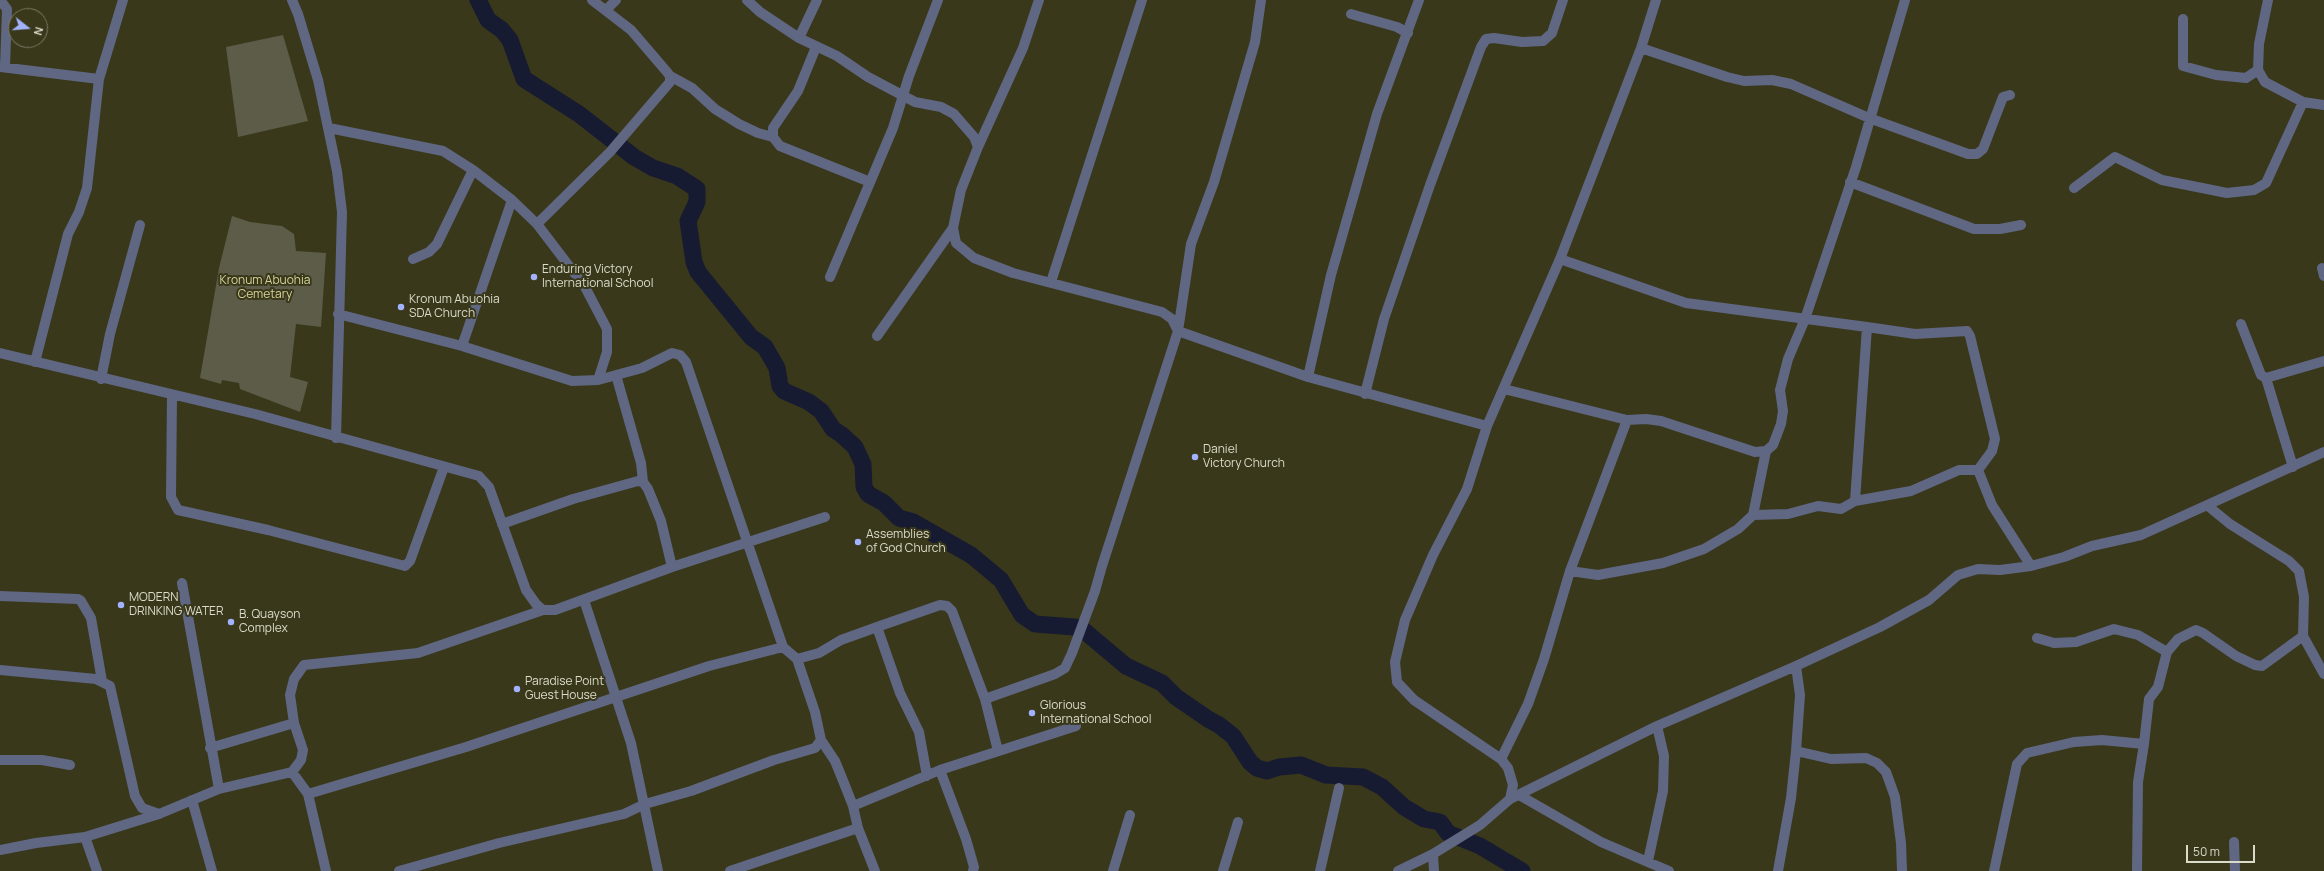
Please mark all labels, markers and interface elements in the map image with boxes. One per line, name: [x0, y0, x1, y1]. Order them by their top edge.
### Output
north arrow: [8, 8, 48, 48]
text: N: [31, 25, 47, 37]
place label: Enduring Victory International School: [542, 263, 653, 291]
marker: Enduring Victory International School: [529, 272, 539, 282]
park label: Kronum Abuohia Cemetary: [220, 274, 310, 302]
place label: Kronum Abuohia SDA Church: [409, 293, 500, 321]
marker: Kronum Abuohia SDA Church: [396, 302, 406, 312]
place label: Daniel Victory Church: [1203, 443, 1285, 471]
marker: Daniel Victory Church: [1190, 452, 1200, 462]
place label: Assemblies of God Church: [866, 528, 946, 556]
marker: Assemblies of God Church: [853, 537, 863, 547]
place label: MODERN DRINKING WATER: [129, 591, 223, 619]
marker: MODERN DRINKING WATER: [116, 600, 126, 610]
place label: B. Quayson Complex: [239, 608, 300, 636]
marker: B. Quayson Complex: [226, 617, 236, 627]
place label: Paradise Point Guest House: [525, 675, 604, 703]
marker: Paradise Point Guest House: [512, 684, 522, 694]
place label: Glorious International School: [1040, 699, 1151, 727]
marker: Glorious International School: [1027, 708, 1037, 718]
scale bar: [2188, 837, 2257, 863]
text: 50 m: [2193, 843, 2220, 860]

